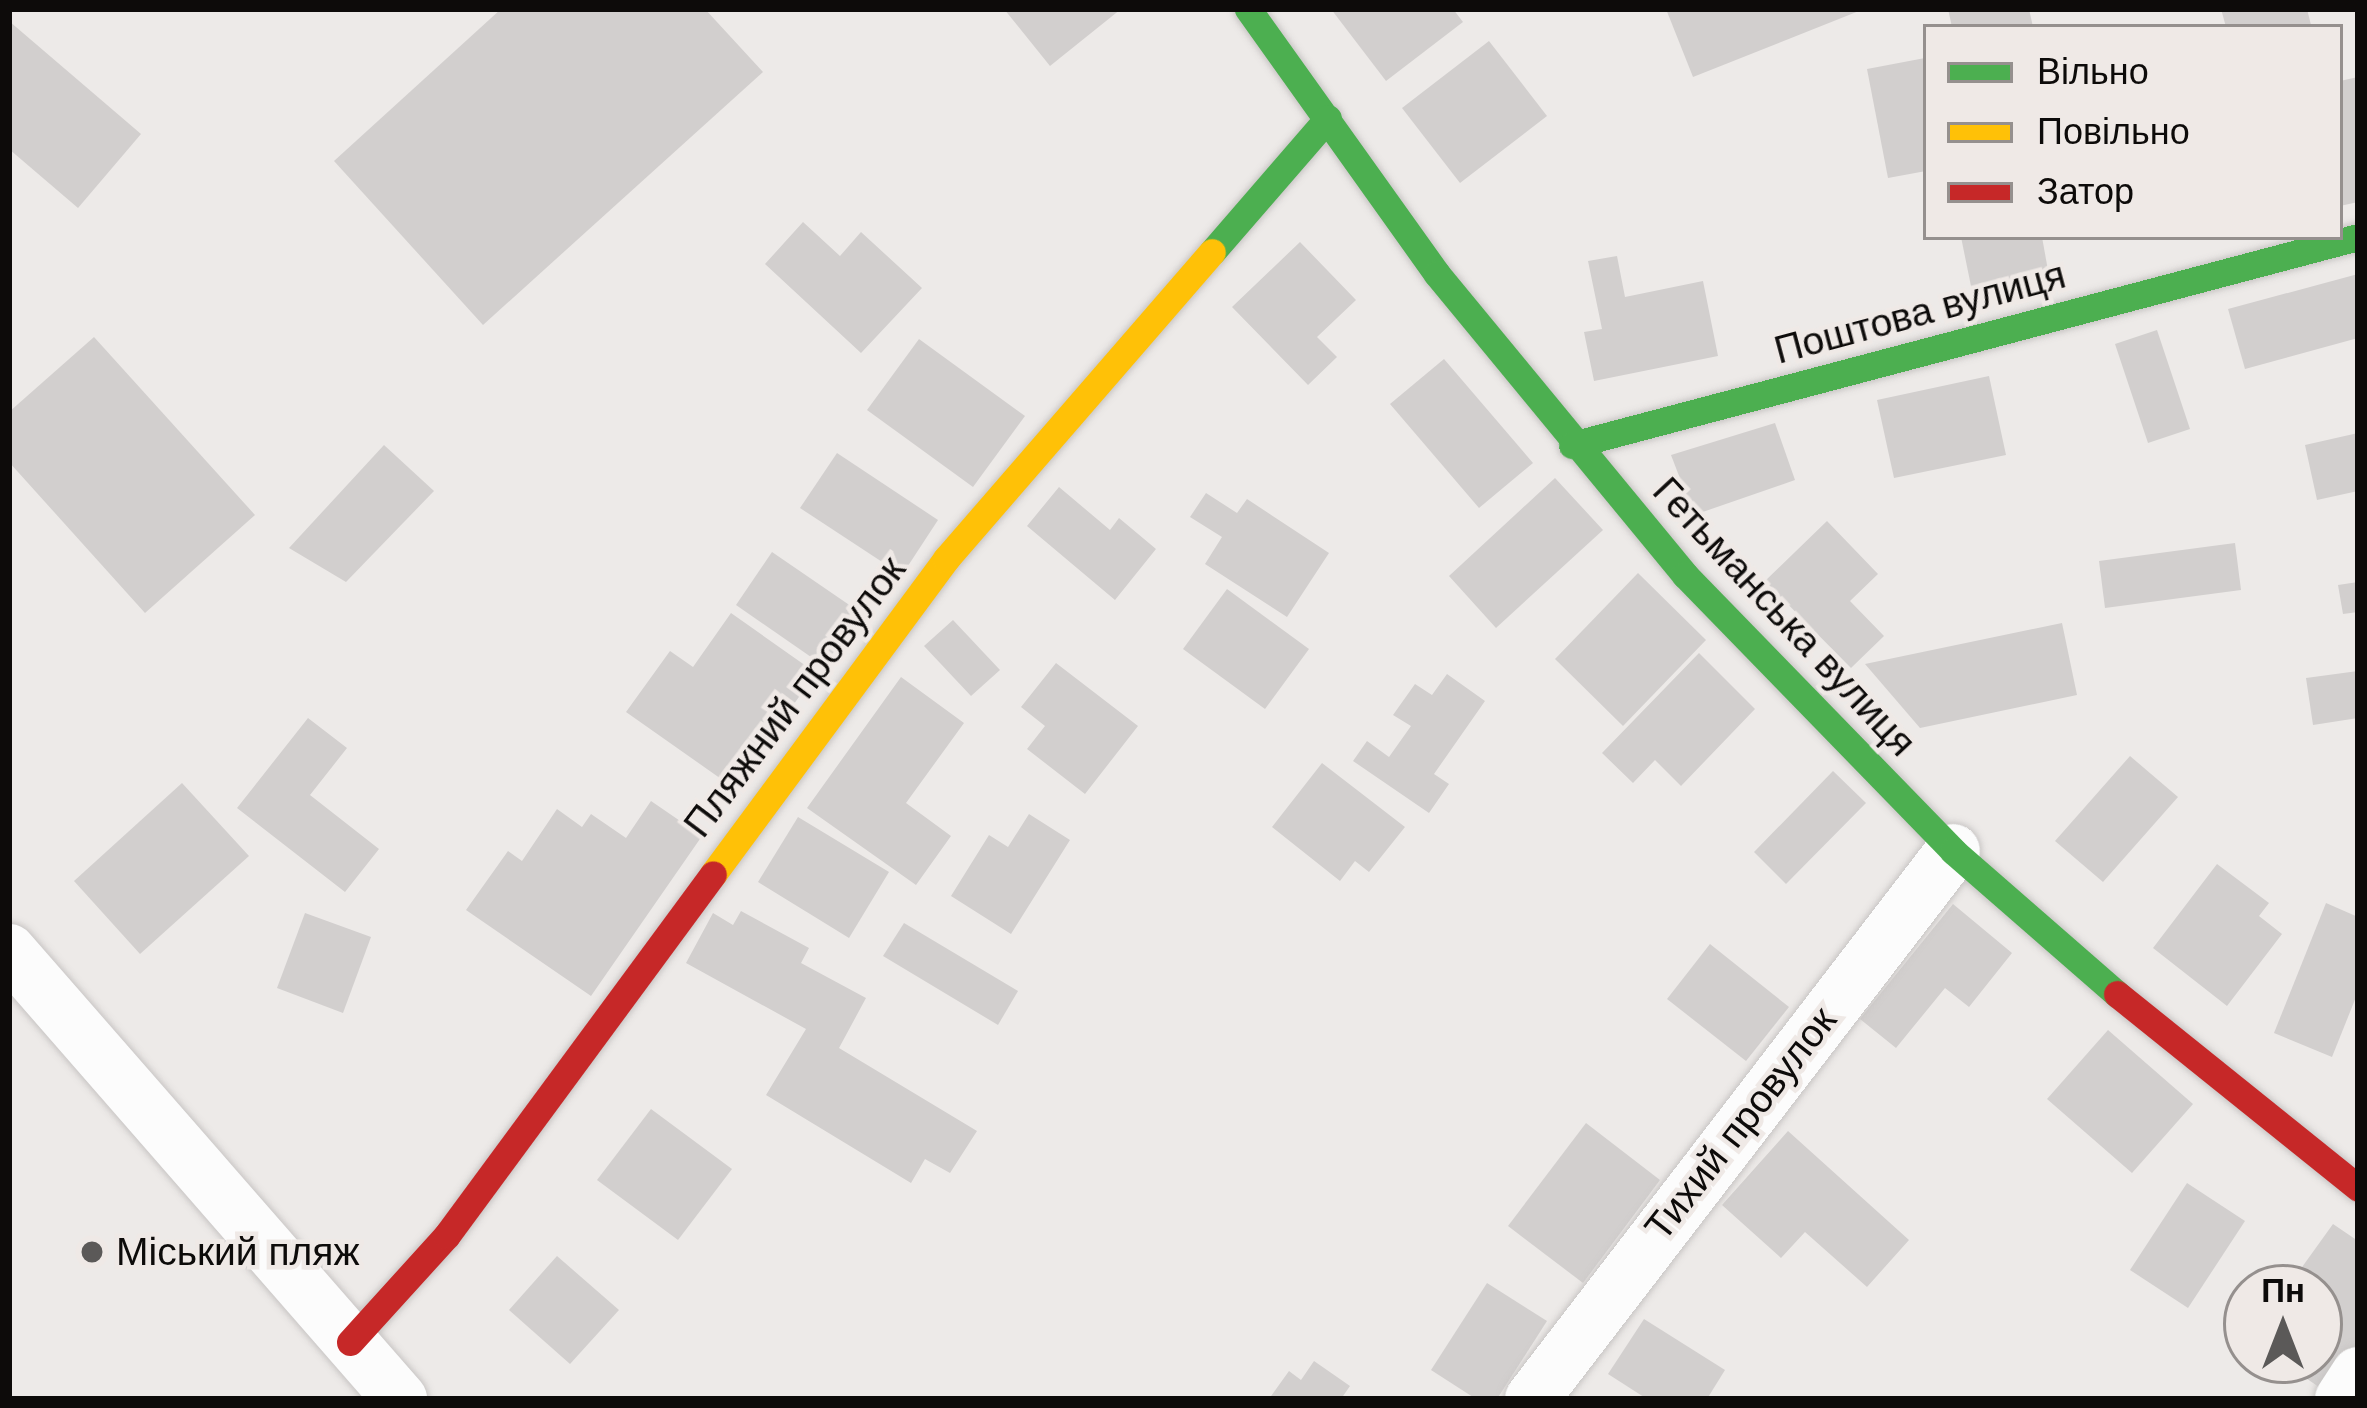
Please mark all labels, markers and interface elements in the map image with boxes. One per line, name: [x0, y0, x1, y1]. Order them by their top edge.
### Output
legend: [1923, 24, 2343, 240]
text: Вільно: [2037, 51, 2149, 92]
text: Повільно: [2037, 111, 2190, 152]
text: Затор: [2037, 171, 2134, 212]
street label: Поштова вулиця: [1769, 252, 2071, 374]
street label: Гетьманська вулиця: [1643, 468, 1925, 766]
street label: Пляжний провулок: [674, 548, 916, 846]
street label: Тихий провулок: [1636, 998, 1846, 1250]
place label: Міський пляж: [116, 1229, 360, 1275]
marker: Міський пляж: [79, 1239, 105, 1265]
north arrow: [2223, 1264, 2343, 1384]
text: Пн: [2261, 1272, 2305, 1309]

